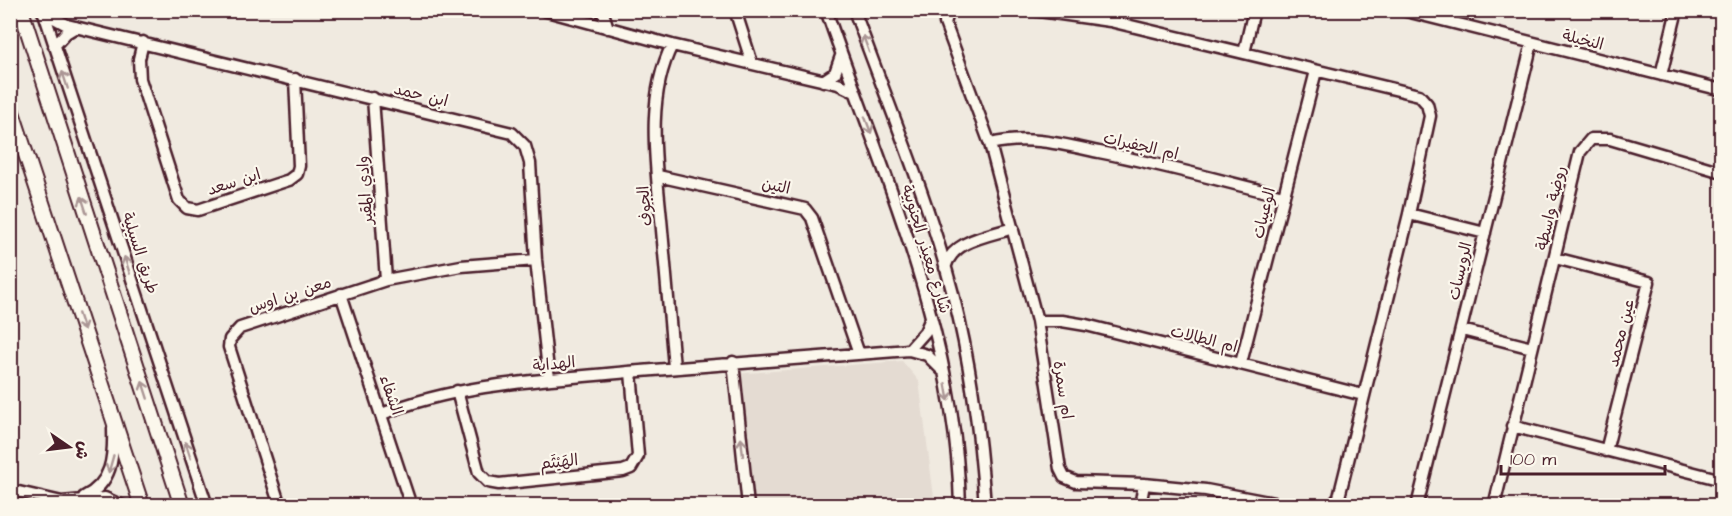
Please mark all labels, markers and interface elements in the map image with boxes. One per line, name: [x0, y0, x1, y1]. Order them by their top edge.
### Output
street label: النخيلة: [1560, 24, 1606, 56]
one-way arrow: [860, 36, 871, 54]
one-way arrow: [59, 71, 70, 90]
street label: ابن حمد: [392, 78, 450, 112]
one-way arrow: [863, 115, 874, 133]
street label: ام الجفيرات: [1101, 127, 1181, 166]
street label: وادي المقير: [352, 155, 379, 227]
street label: ابن سعد: [204, 163, 264, 201]
street label: روضة واسطة: [1531, 164, 1571, 252]
street label: التين: [760, 172, 792, 200]
street label: شارع معيذر الجنوبية: [896, 182, 956, 316]
street label: الجوف: [632, 185, 658, 227]
street label: الوعيبات: [1247, 185, 1281, 241]
one-way arrow: [78, 196, 89, 215]
street label: طريق السيلية: [116, 209, 164, 297]
street label: الرويسات: [1443, 240, 1477, 302]
one-way arrow: [120, 256, 131, 275]
street label: معن بن اوس: [246, 271, 334, 319]
street label: عين محمد: [1602, 297, 1640, 369]
one-way arrow: [77, 312, 88, 331]
street label: ام الطالات: [1168, 320, 1240, 359]
street label: الهداية: [532, 351, 576, 377]
street label: ام سمرة: [1047, 359, 1078, 421]
street label: الشفاء: [374, 372, 408, 418]
one-way arrow: [138, 381, 149, 400]
one-way arrow: [941, 381, 952, 401]
north arrow: [39, 417, 99, 477]
one-way arrow: [736, 438, 747, 458]
scale bar: [1501, 438, 1664, 476]
text: ش: [70, 439, 95, 462]
one-way arrow: [182, 441, 193, 460]
text: 100 m: [1510, 447, 1556, 472]
street label: الهَيْثَم: [539, 449, 579, 476]
one-way arrow: [105, 454, 116, 473]

